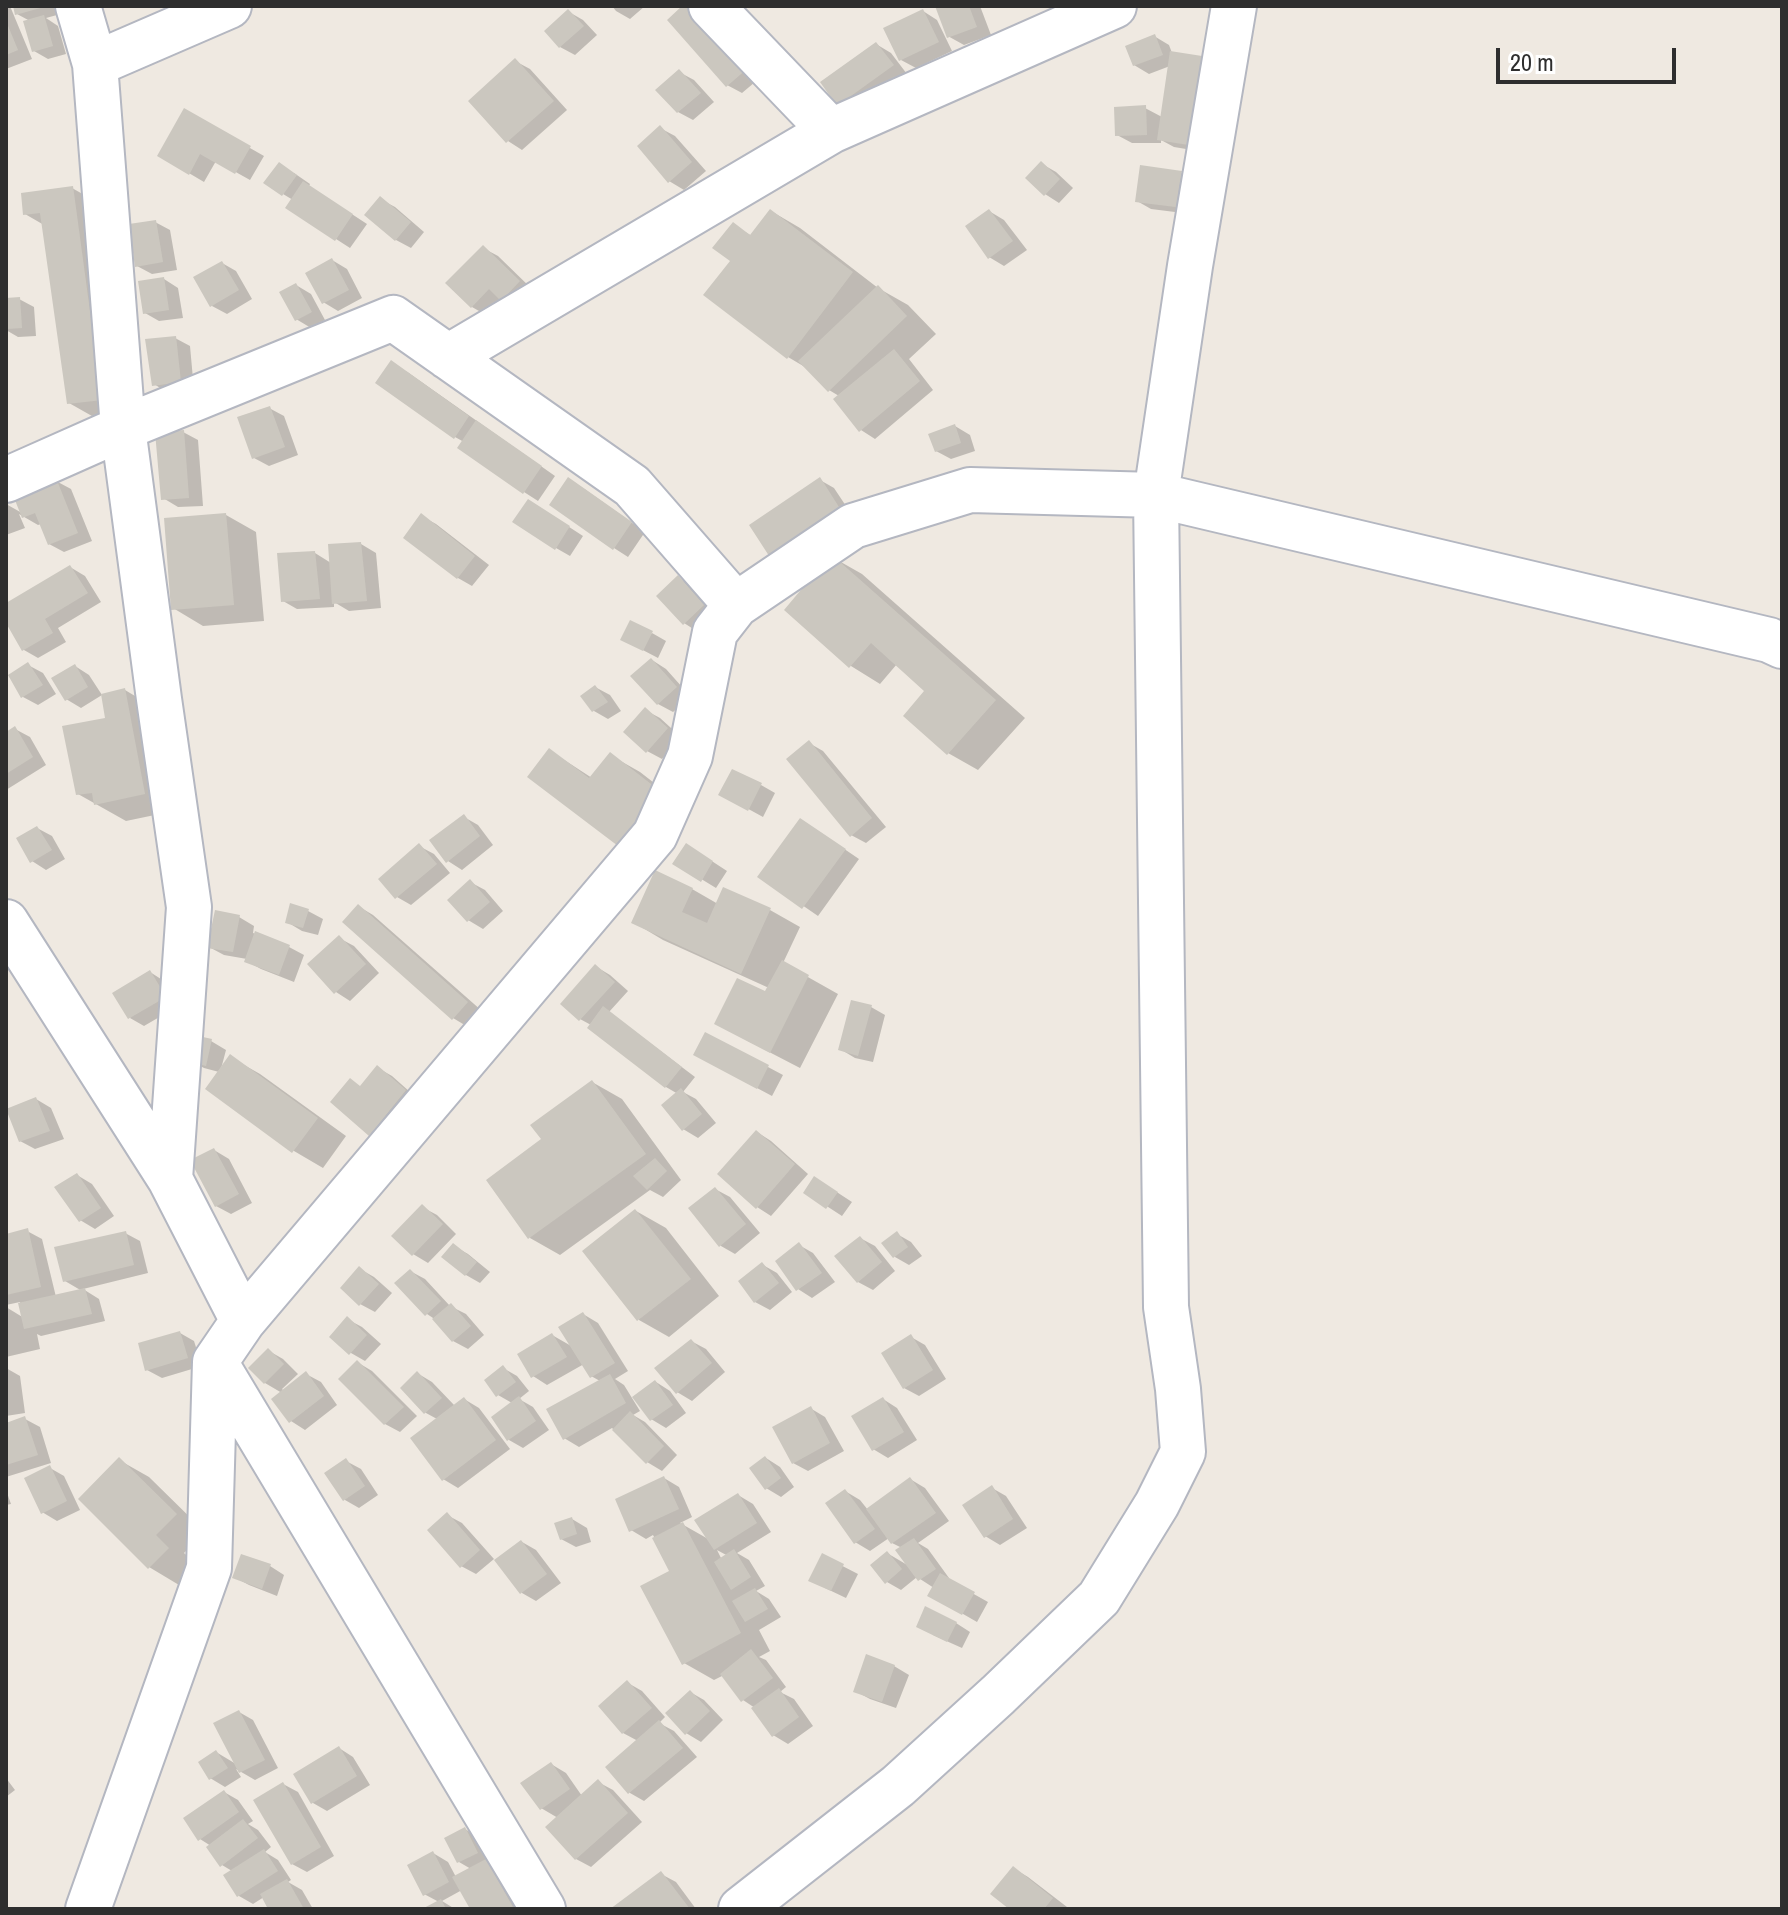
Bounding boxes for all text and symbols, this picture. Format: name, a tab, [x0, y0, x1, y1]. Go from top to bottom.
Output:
scale bar	[1500, 32, 1680, 82]
text: 20 m	[1510, 46, 1554, 78]

